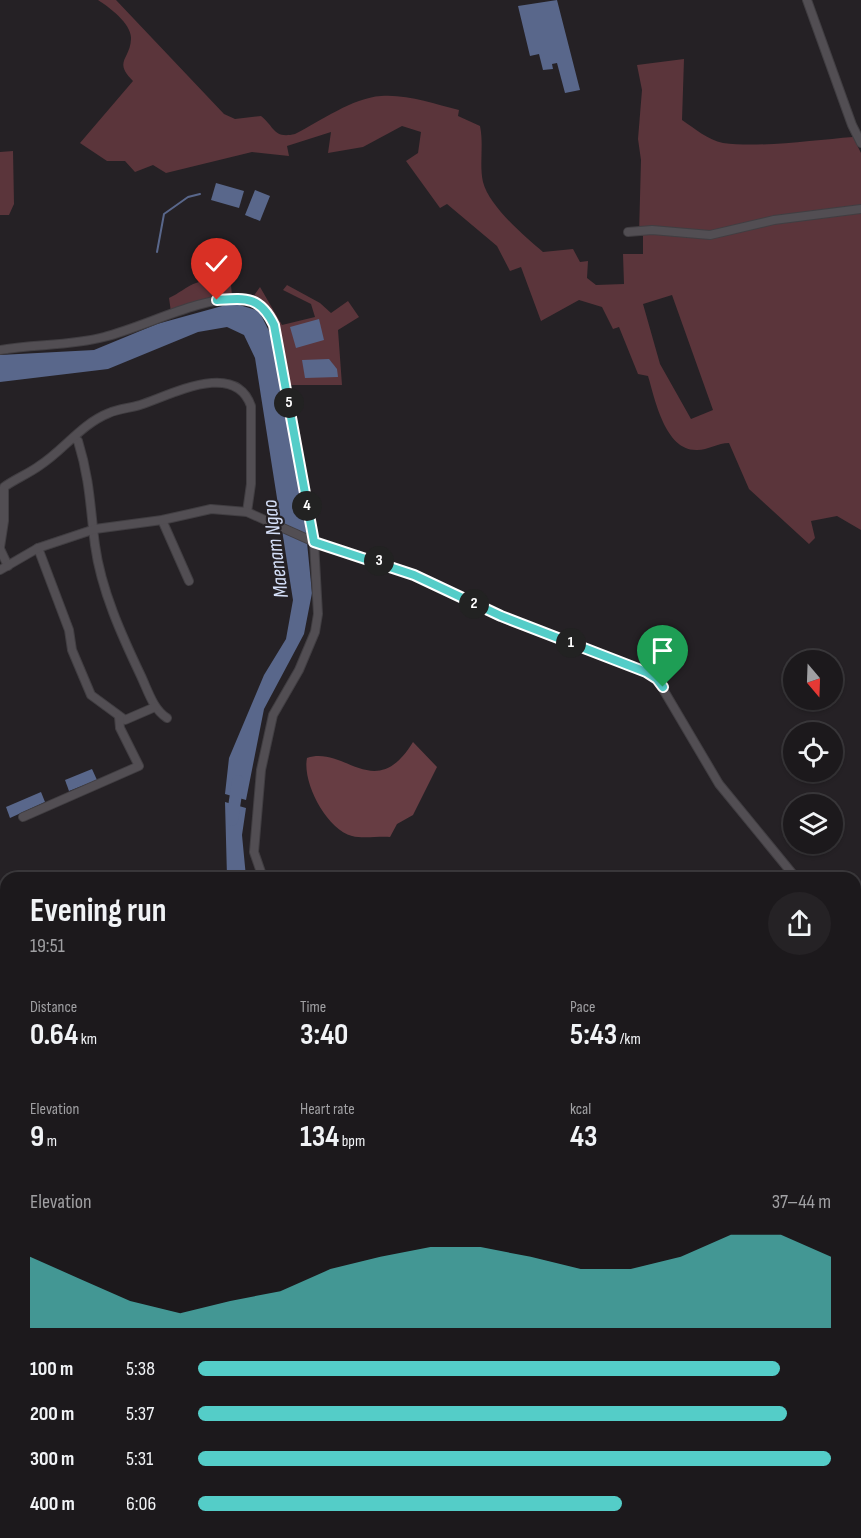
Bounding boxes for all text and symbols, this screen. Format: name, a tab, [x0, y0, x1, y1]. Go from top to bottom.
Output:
pin	[191, 238, 242, 300]
icon: check	[200, 247, 233, 280]
pin: 5	[274, 388, 304, 418]
text: 5	[285, 393, 293, 412]
pin: 4	[292, 491, 322, 521]
text: 4	[303, 496, 311, 515]
water label: Maenam Ngao	[257, 498, 294, 600]
pin: 3	[364, 546, 394, 576]
text: 3	[375, 551, 383, 570]
pin: 2	[459, 589, 489, 619]
text: 2	[470, 594, 478, 613]
pin	[637, 625, 688, 687]
pin: 1	[556, 628, 586, 658]
text: 1	[568, 633, 574, 652]
icon: arrive	[646, 634, 679, 667]
north arrow	[783, 650, 843, 710]
map controls	[783, 650, 843, 854]
button: locate	[783, 722, 843, 782]
button: layers	[783, 794, 843, 854]
text: Evening run	[30, 891, 166, 931]
button: share	[768, 892, 831, 955]
text: 19:51	[30, 934, 65, 958]
text: Distance	[30, 998, 77, 1017]
text: Time	[300, 998, 326, 1017]
text: Pace	[570, 998, 595, 1017]
text: 0.64	[30, 1017, 78, 1053]
text: 3:40	[300, 1017, 348, 1053]
text: 5:43	[570, 1017, 617, 1053]
text: km	[78, 1030, 97, 1049]
text: /km	[617, 1030, 641, 1049]
text: Elevation	[30, 1100, 79, 1119]
text: Heart rate	[300, 1100, 355, 1119]
text: kcal	[570, 1100, 591, 1119]
text: 9	[30, 1119, 44, 1155]
text: 134	[300, 1119, 339, 1155]
text: 43	[570, 1119, 597, 1155]
text: m	[44, 1132, 57, 1151]
text: bpm	[339, 1132, 365, 1151]
text: Elevation	[30, 1190, 92, 1214]
text: 37–44 m	[772, 1190, 831, 1214]
text: 100 m	[30, 1357, 73, 1381]
text: 5:38	[126, 1357, 155, 1381]
text: 200 m	[30, 1402, 74, 1426]
text: 5:37	[126, 1402, 154, 1426]
text: 300 m	[30, 1447, 74, 1471]
text: 5:31	[126, 1447, 153, 1471]
text: 400 m	[30, 1492, 75, 1516]
text: 6:06	[126, 1492, 156, 1516]

